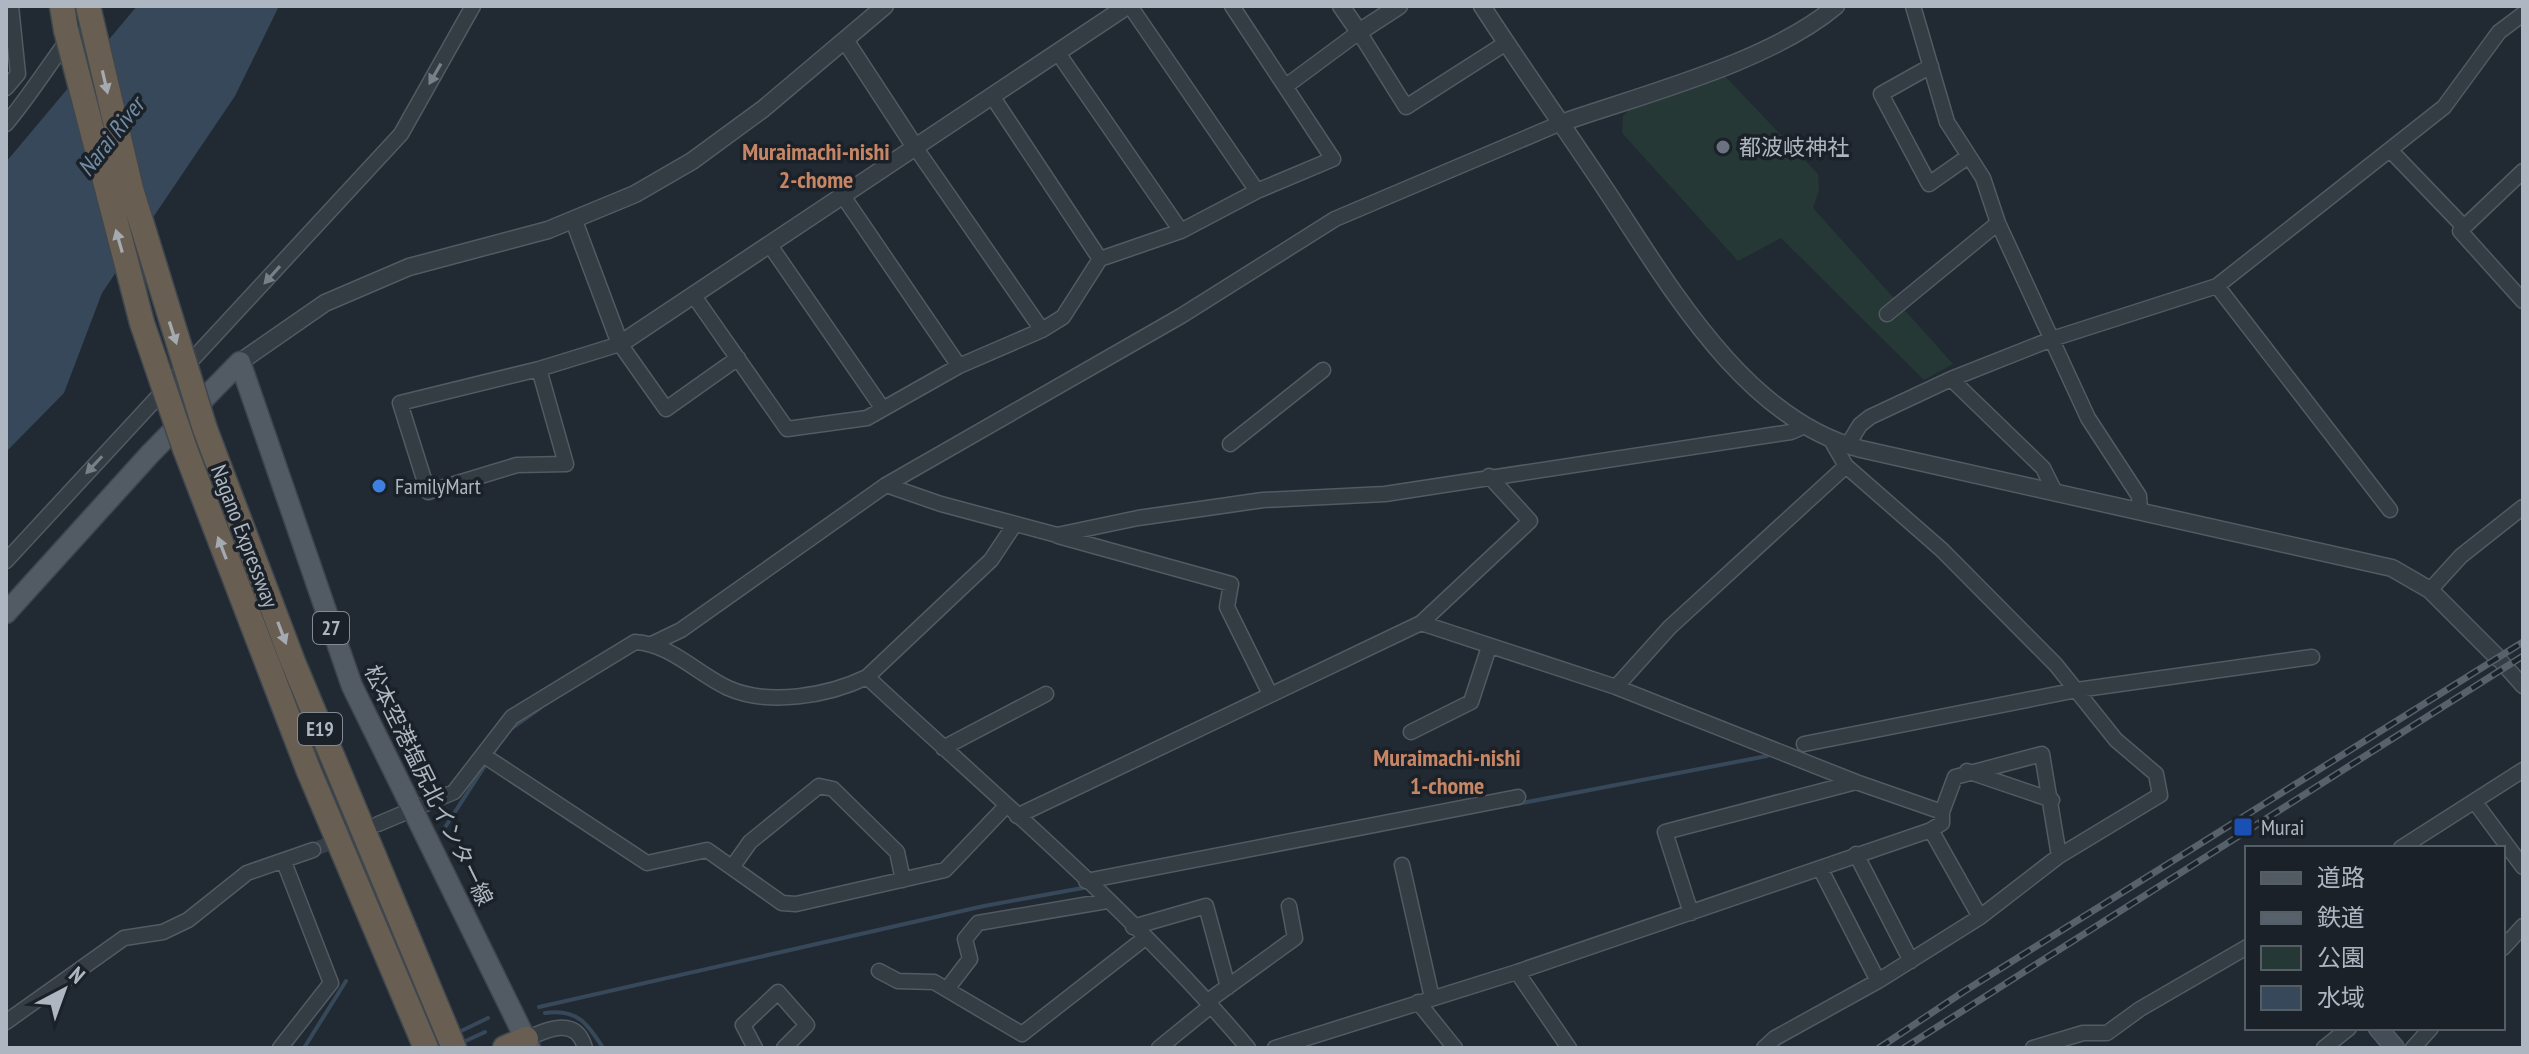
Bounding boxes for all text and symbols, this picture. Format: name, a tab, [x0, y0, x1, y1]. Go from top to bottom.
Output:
one-way arrow	[428, 63, 442, 85]
one-way arrow	[99, 70, 111, 95]
water label: Narai River	[70, 88, 153, 182]
place label: 都波岐神社	[1739, 133, 1849, 161]
district label: Muraimachi-nishi 2-chome	[742, 136, 890, 195]
marker: 都波岐神社	[1714, 138, 1732, 156]
one-way arrow	[113, 228, 125, 253]
one-way arrow	[263, 265, 281, 284]
one-way arrow	[167, 321, 180, 345]
one-way arrow	[86, 455, 104, 474]
street label: Nagano Expressway	[205, 461, 285, 612]
place label: FamilyMart	[395, 472, 481, 500]
marker: FamilyMart	[370, 477, 388, 495]
one-way arrow	[216, 536, 228, 560]
road number: 27	[313, 612, 349, 644]
one-way arrow	[276, 621, 289, 645]
street label: 松本空港塩尻北インター線	[359, 660, 499, 910]
road number: E19	[298, 713, 342, 745]
district label: Muraimachi-nishi 1-chome	[1373, 742, 1521, 801]
place label: Murai	[2261, 813, 2304, 841]
marker: Murai	[2232, 816, 2254, 838]
legend	[2245, 846, 2505, 1030]
text: 道路	[2317, 862, 2365, 893]
text: 鉄道	[2317, 902, 2365, 933]
text: 公園	[2317, 942, 2365, 973]
north arrow	[24, 950, 104, 1030]
text: N	[63, 960, 91, 989]
text: 水域	[2317, 982, 2365, 1013]

